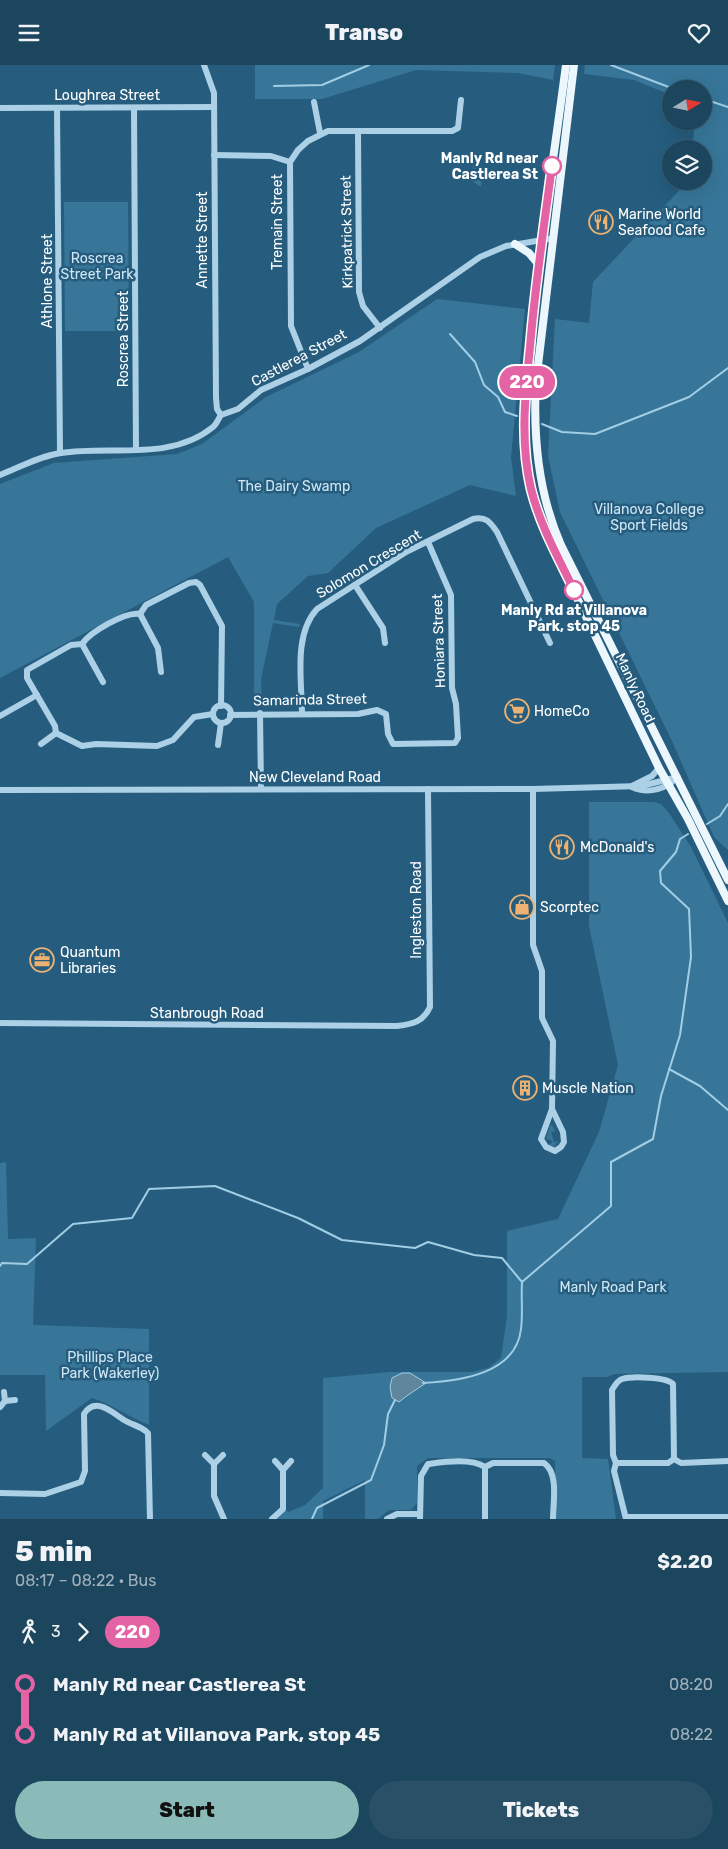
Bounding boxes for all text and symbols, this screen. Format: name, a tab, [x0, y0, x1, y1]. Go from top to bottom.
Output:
icon: menu	[15, 19, 43, 47]
text: Transo	[325, 19, 403, 46]
icon: heart	[685, 19, 713, 47]
north arrow	[662, 80, 712, 130]
map controls	[662, 80, 712, 190]
street label: Loughrea Street	[54, 87, 160, 104]
button: layers	[662, 140, 712, 190]
place label: Manly Rd near Castlerea St	[441, 150, 539, 183]
marker: Manly Rd near Castlerea St	[542, 156, 562, 176]
street label: Tremain Street	[269, 174, 286, 270]
street label: Kirkpatrick Street	[338, 175, 356, 289]
street label: Annette Street	[194, 191, 211, 288]
place label: Marine World Seafood Cafe	[618, 206, 706, 239]
restaurant icon: Marine World Seafood Cafe	[588, 209, 614, 235]
street label: Athlone Street	[39, 233, 56, 328]
park label: Roscrea Street Park	[60, 250, 134, 283]
street label: Roscrea Street	[115, 290, 132, 387]
street label: Castlerea Street	[248, 325, 350, 390]
line badge: 220	[498, 366, 556, 398]
text: 220	[509, 371, 545, 393]
park label: The Dairy Swamp	[238, 478, 350, 495]
park label: Villanova College Sport Fields	[594, 501, 704, 534]
street label: Solomon Crescent	[313, 526, 425, 602]
marker: Manly Rd at Villanova Park, stop 45	[564, 580, 584, 600]
street label: Honiara Street	[429, 593, 449, 689]
place label: Manly Rd at Villanova Park, stop 45	[501, 602, 647, 635]
street label: Manly Road	[612, 651, 658, 725]
street label: Samarinda Street	[253, 690, 368, 709]
supermarket icon: HomeCo	[504, 698, 530, 724]
place label: HomeCo	[534, 703, 590, 720]
street label: New Cleveland Road	[249, 769, 381, 786]
restaurant icon: McDonald's	[549, 834, 575, 860]
place label: McDonald's	[580, 839, 654, 856]
street label: Ingleston Road	[408, 861, 425, 959]
shop icon: Scorptec	[509, 894, 535, 920]
place label: Scorptec	[540, 899, 599, 916]
place label: Quantum Libraries	[60, 944, 120, 977]
office icon: Quantum Libraries	[29, 947, 55, 973]
street label: Stanbrough Road	[150, 1005, 264, 1022]
building icon: Muscle Nation	[512, 1075, 538, 1101]
place label: Muscle Nation	[542, 1080, 634, 1097]
park label: Manly Road Park	[559, 1279, 667, 1296]
park label: Phillips Place Park (Wakerley)	[61, 1349, 159, 1382]
text: 5 min	[15, 1535, 92, 1568]
text: $2.20	[657, 1550, 713, 1573]
text: 08:17 – 08:22 · Bus	[15, 1571, 156, 1590]
icon: walk	[15, 1618, 43, 1646]
icon: forward	[69, 1618, 97, 1646]
text: 220	[115, 1621, 150, 1643]
text: 3	[51, 1622, 61, 1641]
text: Manly Rd near Castlerea St	[53, 1673, 306, 1696]
text: 08:20	[669, 1675, 713, 1694]
text: Manly Rd at Villanova Park, stop 45	[53, 1723, 380, 1746]
text: 08:22	[670, 1725, 713, 1744]
button: Start	[15, 1781, 359, 1839]
button: Tickets	[369, 1781, 713, 1839]

